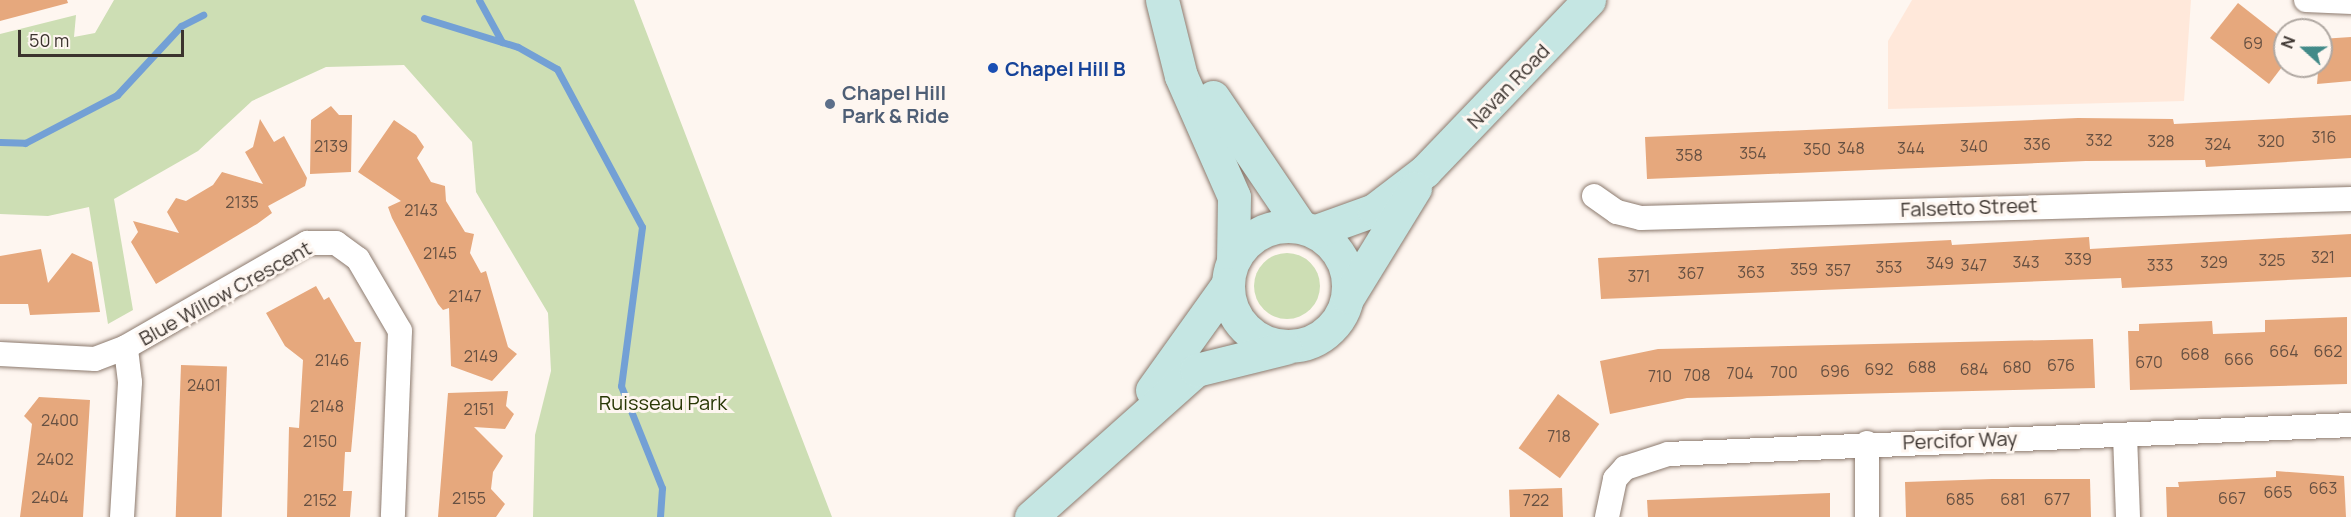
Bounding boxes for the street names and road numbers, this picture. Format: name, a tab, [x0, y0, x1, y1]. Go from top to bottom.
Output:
street label: Navan Road	[1462, 39, 1554, 133]
street label: Falsetto Street	[1900, 193, 2038, 221]
street label: Blue Willow Crescent	[135, 236, 315, 350]
street label: Percifor Way	[1902, 426, 2018, 454]

